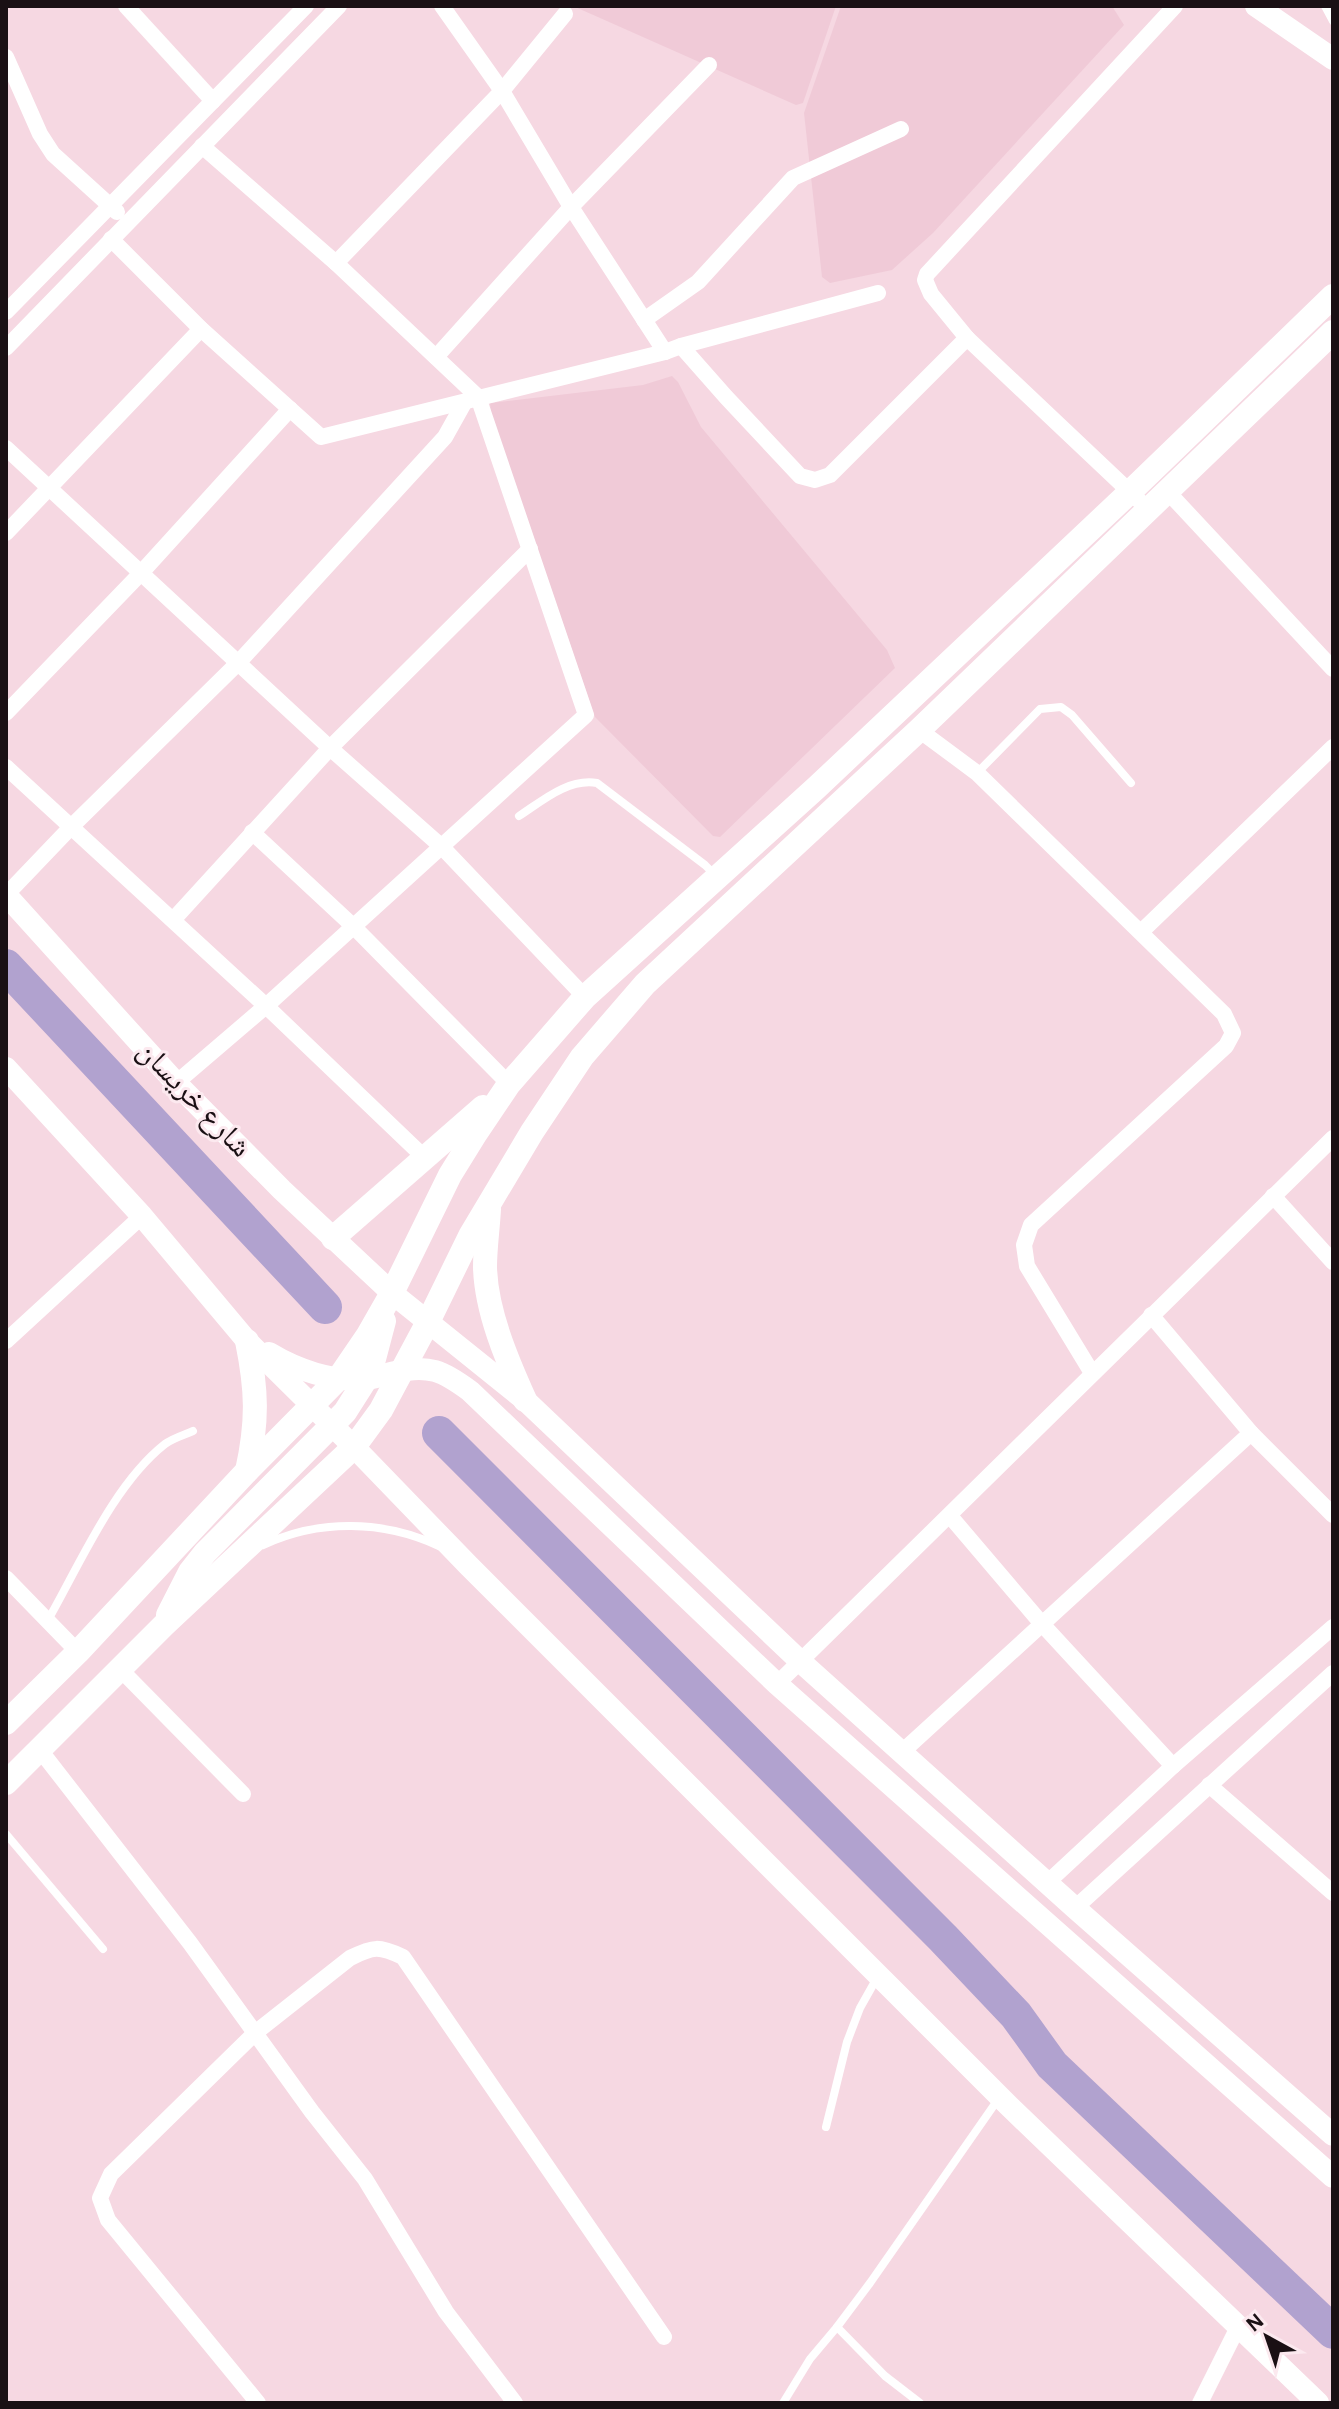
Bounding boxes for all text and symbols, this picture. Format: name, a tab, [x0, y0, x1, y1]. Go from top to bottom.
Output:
street label: شارع خريسان	[129, 1035, 256, 1165]
north arrow	[1227, 2297, 1307, 2377]
text: N	[1242, 2309, 1268, 2336]

